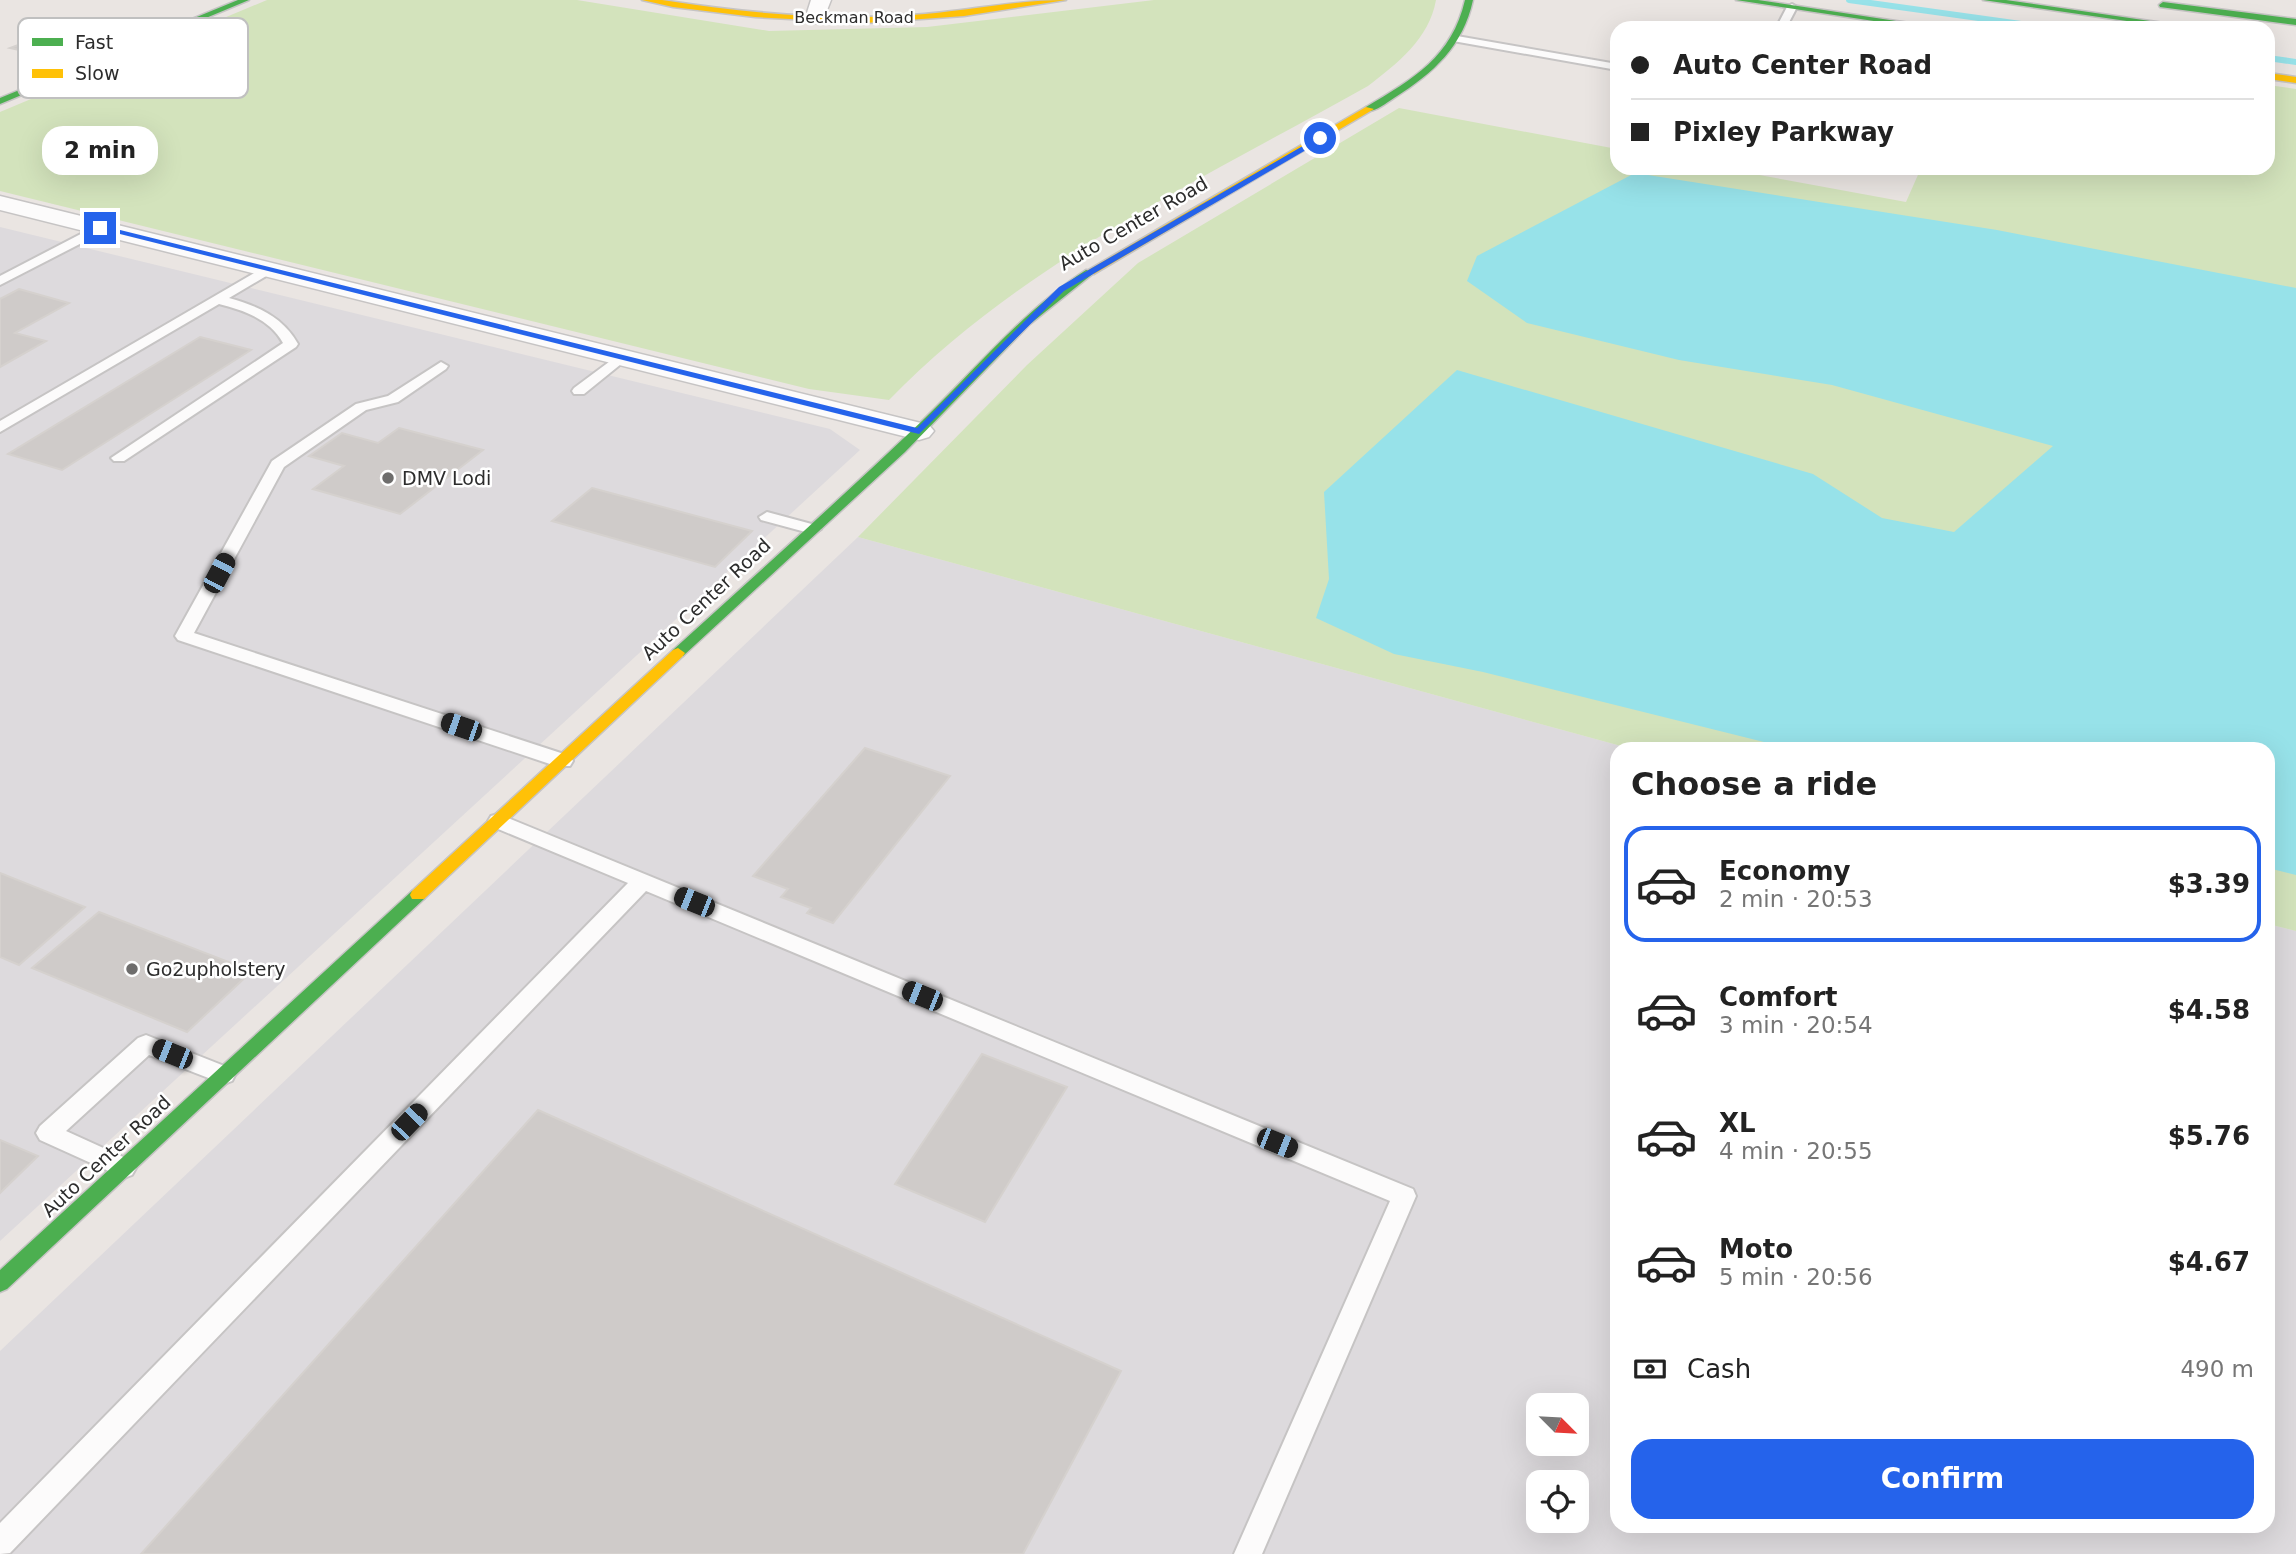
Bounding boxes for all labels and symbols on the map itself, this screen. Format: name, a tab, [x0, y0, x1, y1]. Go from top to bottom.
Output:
street label: Beckman Road	[794, 8, 914, 27]
legend	[18, 18, 248, 98]
text: Fast	[75, 31, 113, 53]
text: Slow	[75, 62, 120, 84]
route start	[1304, 122, 1336, 154]
callout: 2 min	[42, 126, 158, 176]
street label: Auto Center Road	[1055, 172, 1211, 274]
route end	[84, 212, 116, 244]
place label: DMV Lodi	[402, 467, 491, 489]
marker: DMV Lodi	[380, 470, 396, 486]
street label: Auto Center Road	[637, 534, 775, 664]
car	[200, 550, 239, 596]
car	[438, 710, 485, 744]
car	[671, 884, 718, 920]
place label: Go2upholstery	[146, 958, 286, 980]
marker: Go2upholstery	[124, 961, 140, 977]
car	[899, 978, 946, 1014]
car	[149, 1036, 196, 1072]
street label: Auto Center Road	[37, 1091, 175, 1221]
car	[387, 1100, 432, 1144]
car	[1254, 1125, 1301, 1161]
north arrow	[1526, 1393, 1589, 1456]

